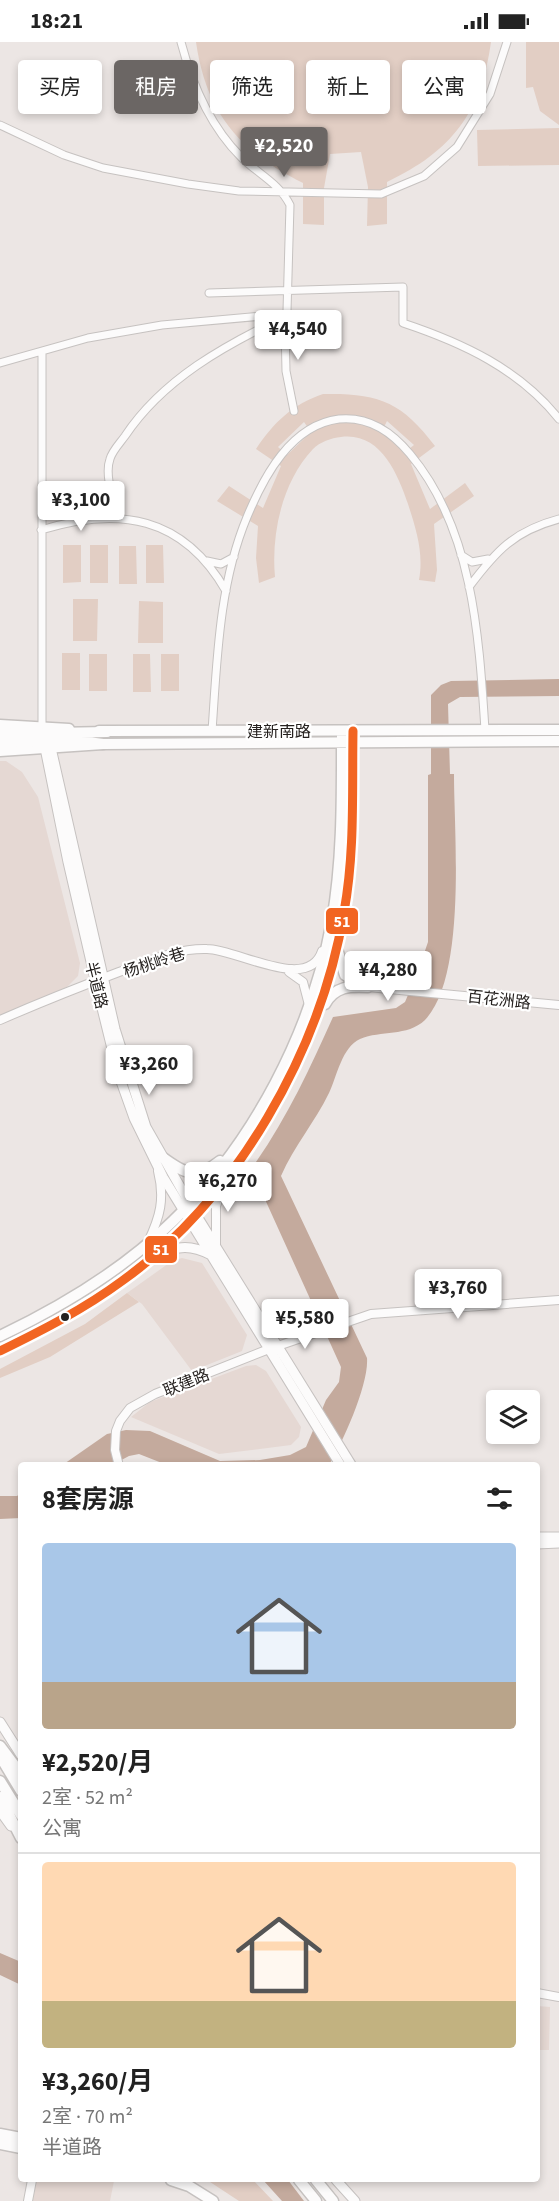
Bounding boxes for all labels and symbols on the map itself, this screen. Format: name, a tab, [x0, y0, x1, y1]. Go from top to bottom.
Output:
pin: ¥2,520	[235, 127, 333, 178]
pin: ¥4,540	[249, 310, 347, 361]
pin: ¥3,100	[32, 481, 130, 532]
street label: 建新南路	[247, 721, 311, 743]
line badge: 51	[325, 907, 359, 935]
text: 51	[334, 911, 350, 933]
street label: 杨桃岭巷	[120, 943, 188, 983]
pin: ¥4,280	[339, 951, 437, 1002]
street label: 半道路	[80, 959, 113, 1011]
street label: 百花洲路	[466, 986, 532, 1014]
pin: ¥3,260	[100, 1045, 198, 1096]
pin: ¥6,270	[179, 1162, 277, 1213]
line badge: 51	[144, 1235, 178, 1264]
text: 51	[153, 1239, 169, 1261]
pin: ¥3,760	[409, 1269, 507, 1320]
pin: ¥5,580	[256, 1299, 354, 1350]
unlabelled marker	[59, 1311, 71, 1323]
street label: 联建路	[160, 1364, 213, 1402]

